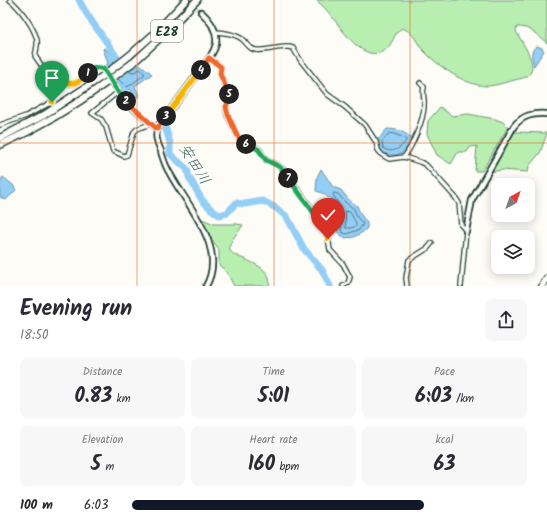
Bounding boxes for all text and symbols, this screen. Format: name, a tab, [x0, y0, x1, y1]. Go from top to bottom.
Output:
road number: E28	[151, 20, 183, 42]
pin: 4	[191, 60, 211, 80]
pin	[35, 61, 69, 102]
text: 4	[198, 61, 204, 79]
pin: 1	[78, 63, 98, 83]
text: 1	[86, 64, 90, 82]
icon: arrive	[41, 67, 63, 89]
pin: 5	[219, 84, 239, 104]
text: 5	[226, 85, 232, 103]
pin: 2	[116, 91, 136, 111]
text: 2	[123, 92, 129, 110]
pin: 3	[156, 106, 176, 126]
text: 3	[163, 107, 169, 125]
pin: 6	[236, 134, 256, 154]
text: 6	[243, 135, 249, 153]
water label: 安田川	[172, 139, 216, 190]
pin: 7	[278, 168, 298, 188]
text: 7	[285, 169, 291, 187]
north arrow	[491, 178, 535, 222]
map controls	[491, 178, 535, 274]
pin	[311, 198, 345, 239]
icon: check	[317, 204, 339, 226]
button: layers	[491, 230, 535, 274]
text: Evening run	[20, 292, 132, 327]
button: share	[485, 299, 527, 341]
text: 18:50	[20, 325, 49, 346]
text: Distance	[83, 363, 122, 381]
text: Time	[262, 363, 285, 381]
text: Pace	[434, 363, 455, 381]
text: 0.83	[74, 381, 112, 413]
text: 5:01	[258, 381, 289, 413]
text: 6:03	[415, 381, 452, 413]
text: km	[112, 390, 131, 408]
text: /km	[452, 390, 474, 408]
text: Elevation	[82, 431, 123, 449]
text: Heart rate	[250, 431, 297, 449]
text: kcal	[436, 431, 453, 449]
text: 5	[91, 449, 101, 481]
text: 160	[248, 449, 275, 481]
text: 63	[434, 449, 455, 481]
text: m	[101, 458, 114, 476]
text: bpm	[275, 458, 299, 476]
text: 100 m	[20, 495, 53, 516]
text: 6:03	[84, 495, 108, 516]

